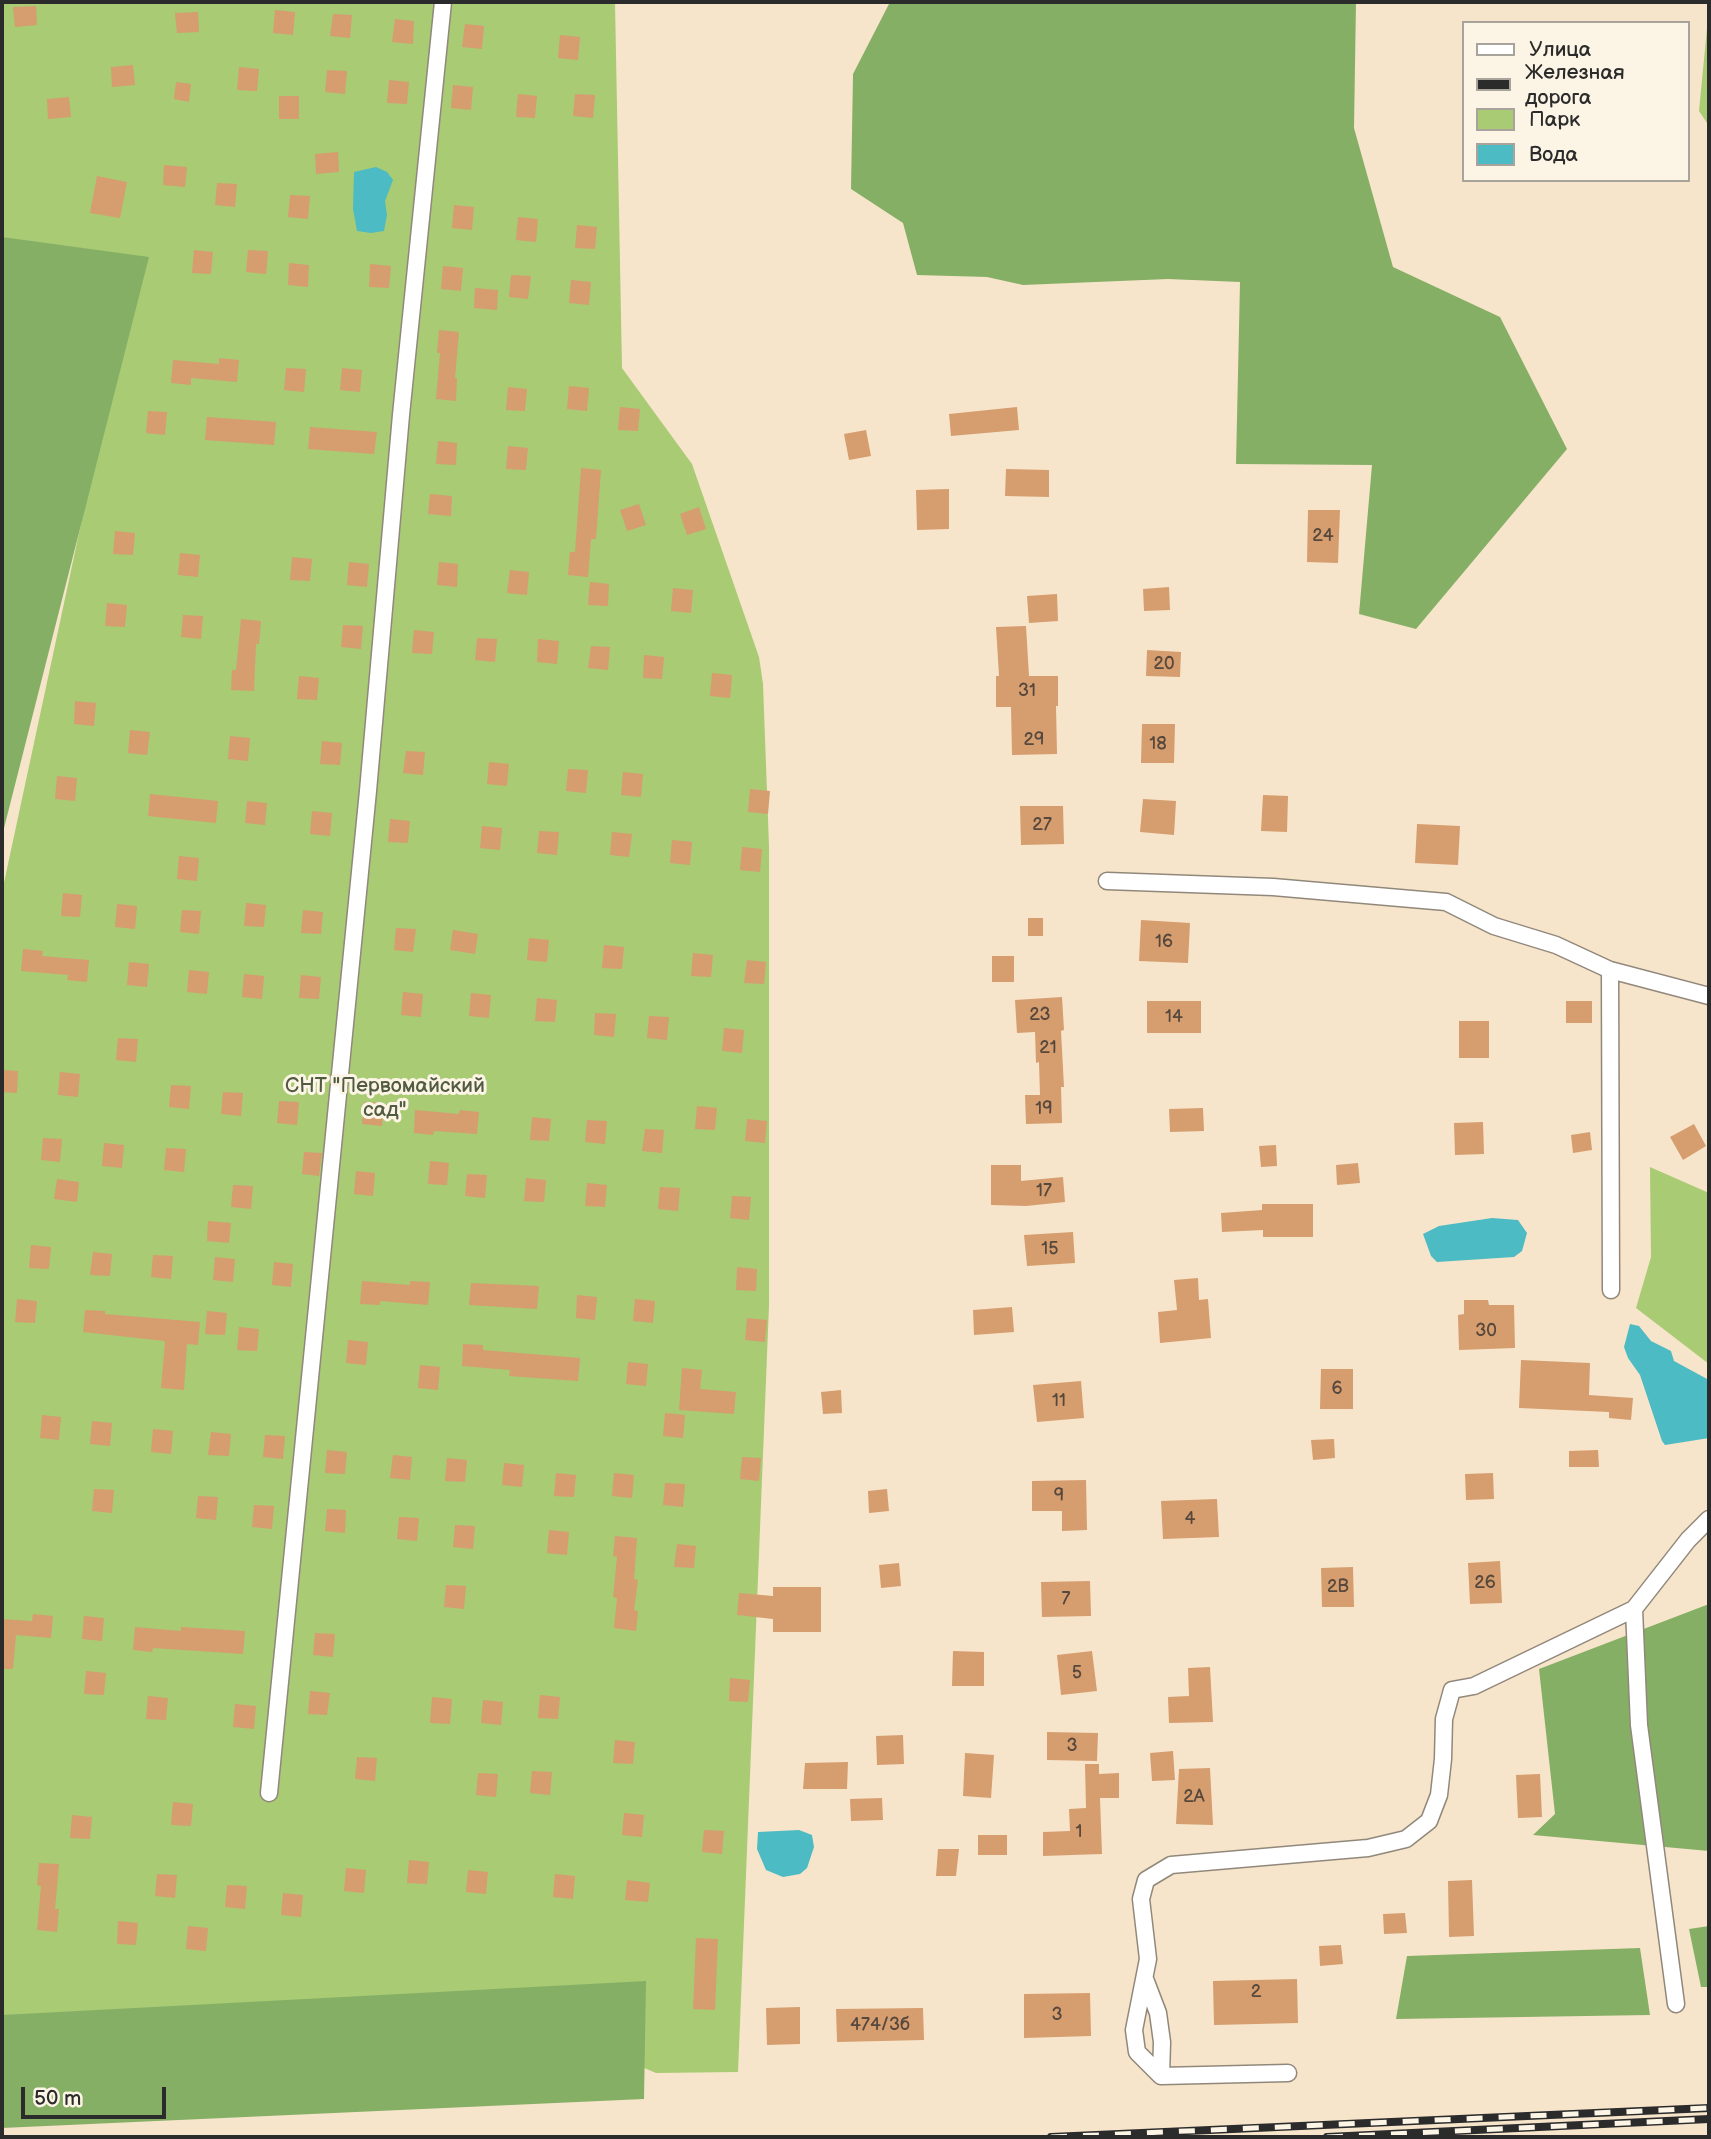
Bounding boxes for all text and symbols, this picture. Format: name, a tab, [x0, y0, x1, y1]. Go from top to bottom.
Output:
legend	[1462, 21, 1690, 182]
text: Улица	[1529, 37, 1591, 62]
text: Железная дорога	[1525, 60, 1625, 110]
text: Парк	[1529, 107, 1580, 132]
text: Вода	[1529, 142, 1578, 167]
house number: 24	[1312, 525, 1334, 547]
house number: 20	[1153, 653, 1175, 675]
house number: 31	[1018, 680, 1036, 702]
house number: 29	[1023, 729, 1045, 751]
house number: 18	[1149, 733, 1167, 755]
house number: 27	[1032, 814, 1052, 836]
house number: 16	[1155, 931, 1173, 953]
house number: 23	[1029, 1004, 1051, 1026]
house number: 14	[1165, 1006, 1183, 1028]
house number: 21	[1039, 1037, 1057, 1059]
park label: СНТ "Первомайский сад"	[285, 1074, 485, 1124]
house number: 19	[1035, 1098, 1053, 1120]
house number: 17	[1036, 1180, 1052, 1202]
house number: 15	[1041, 1238, 1059, 1260]
house number: 30	[1475, 1320, 1497, 1342]
house number: 6	[1332, 1378, 1342, 1400]
house number: 11	[1052, 1390, 1066, 1412]
house number: 9	[1054, 1485, 1064, 1507]
house number: 4	[1185, 1508, 1195, 1530]
house number: 26	[1474, 1572, 1496, 1594]
house number: 2В	[1327, 1576, 1349, 1598]
house number: 7	[1062, 1588, 1070, 1610]
house number: 5	[1072, 1662, 1082, 1684]
house number: 3	[1066, 1735, 1078, 1757]
house number: 2А	[1183, 1786, 1205, 1808]
house number: 1	[1076, 1821, 1082, 1843]
house number: 2	[1251, 1981, 1261, 2003]
house number: 3	[1051, 2004, 1063, 2026]
house number: 474/3б	[850, 2014, 910, 2036]
scale bar	[24, 2072, 170, 2116]
text: 50 m	[34, 2086, 81, 2111]

